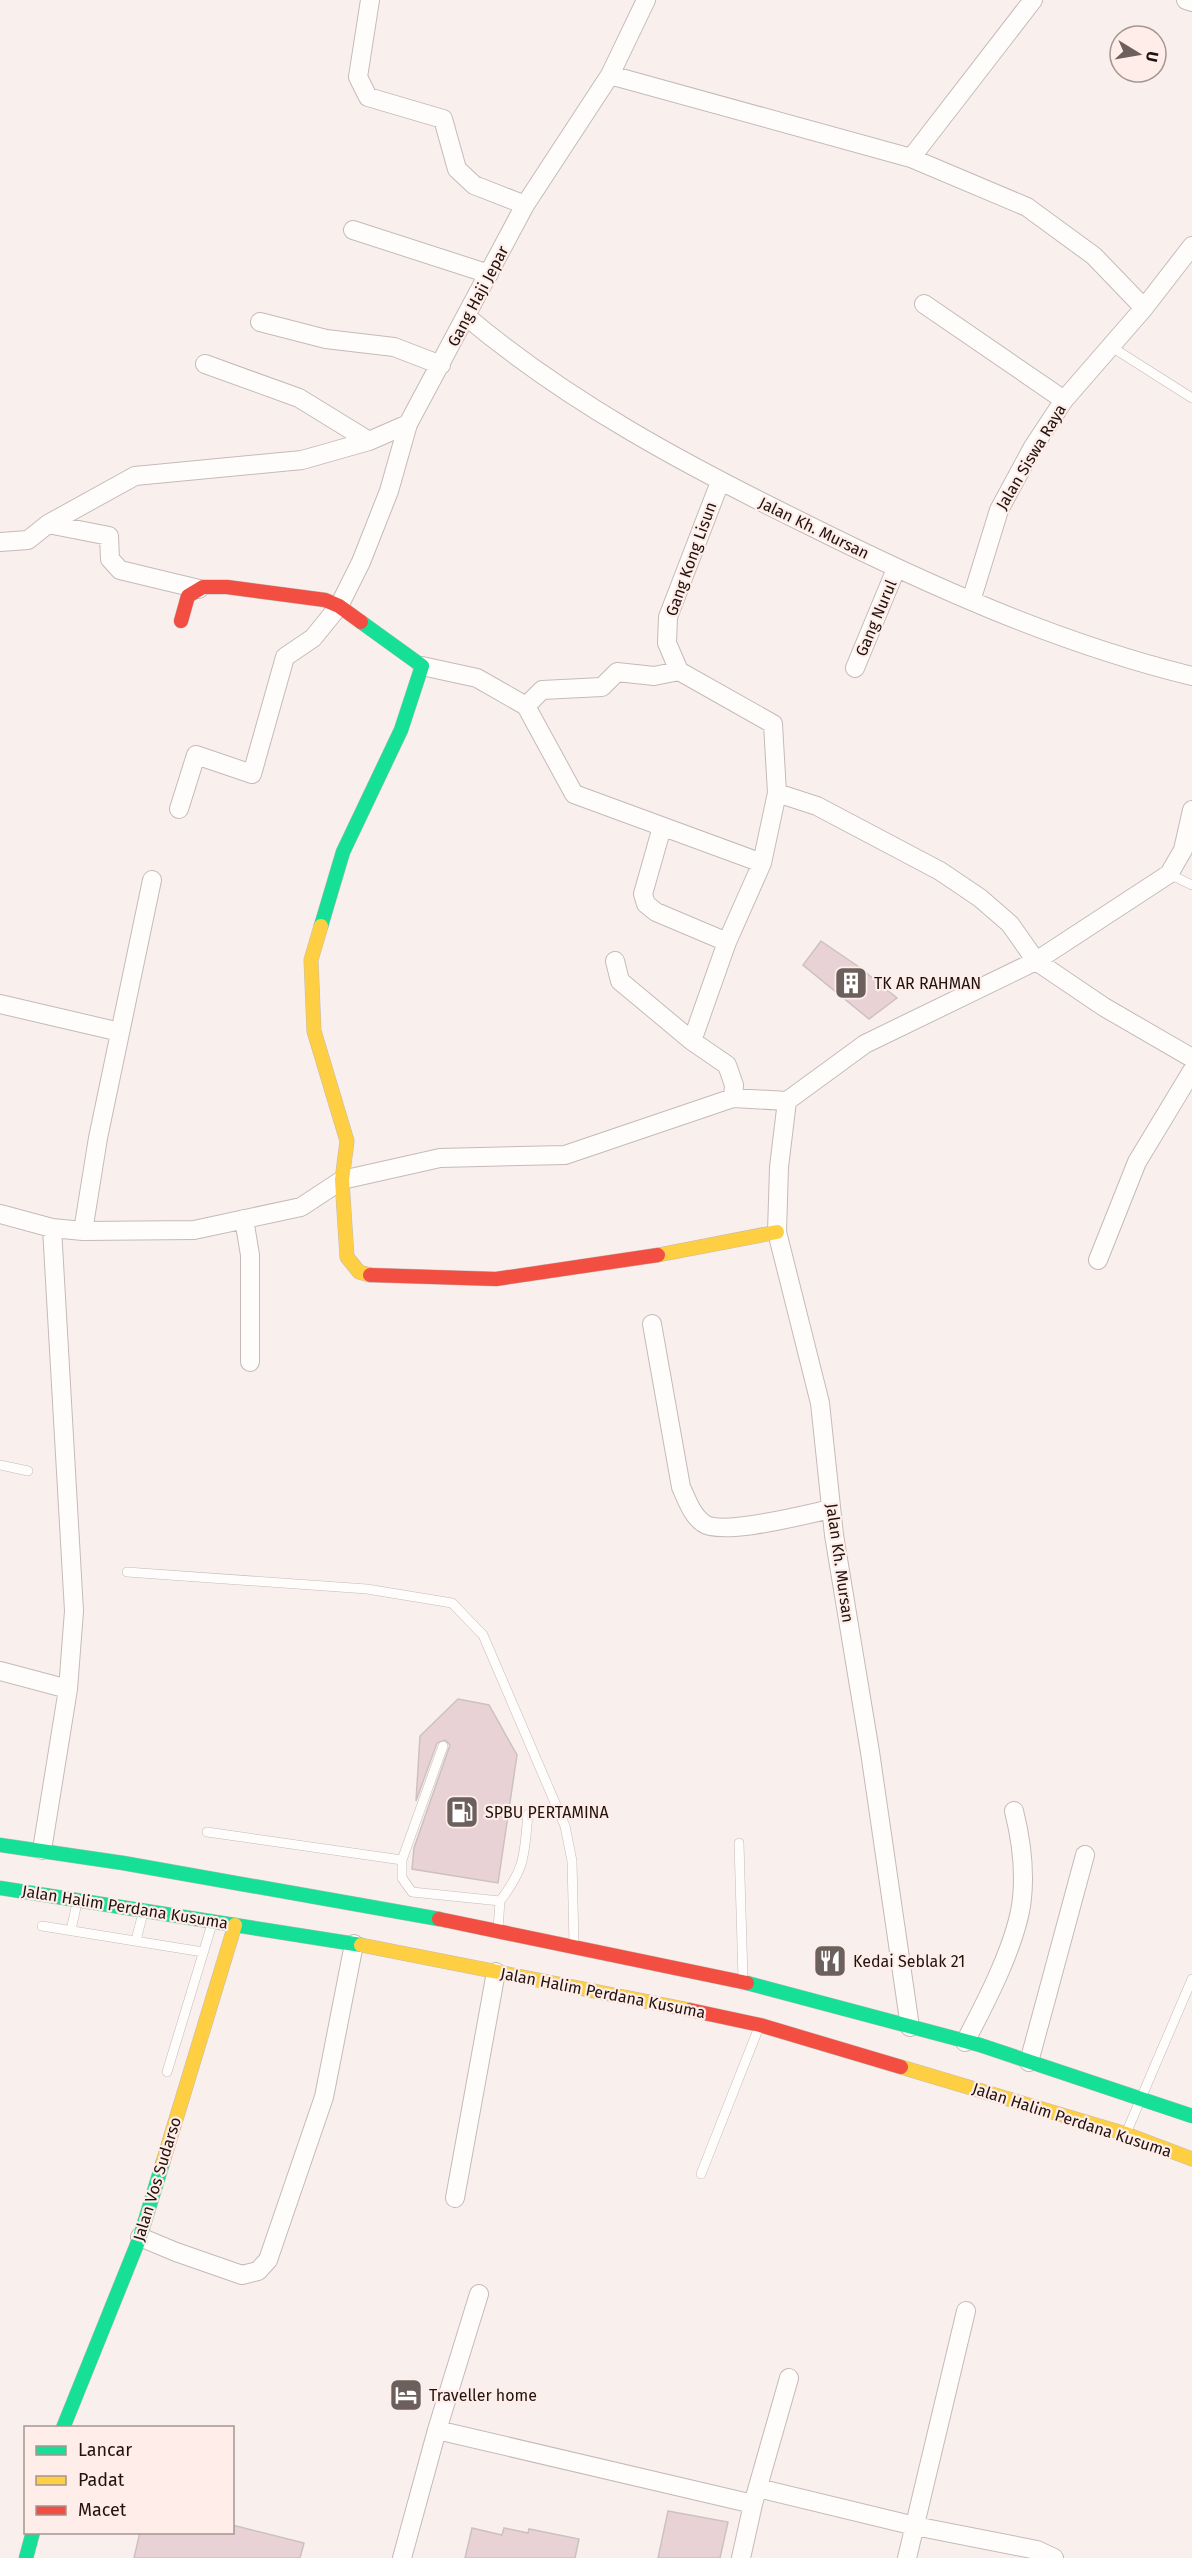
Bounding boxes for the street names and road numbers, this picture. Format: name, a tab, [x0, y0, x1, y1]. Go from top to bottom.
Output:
street label: Gang Haji Jepar	[444, 242, 513, 350]
street label: Jalan Siswa Raya	[992, 401, 1070, 513]
street label: Jalan Kh. Mursan	[756, 493, 872, 563]
street label: Gang Kong Lisun	[662, 499, 720, 619]
street label: Gang Nurul	[851, 577, 901, 659]
street label: Jalan Kh. Mursan	[822, 1502, 858, 1624]
street label: Jalan Halim Perdana Kusuma	[21, 1881, 229, 1933]
street label: Jalan Halim Perdana Kusuma	[499, 1964, 707, 2022]
street label: Jalan Halim Perdana Kusuma	[970, 2079, 1174, 2161]
street label: Jalan Vos Sudarso	[129, 2115, 185, 2243]

